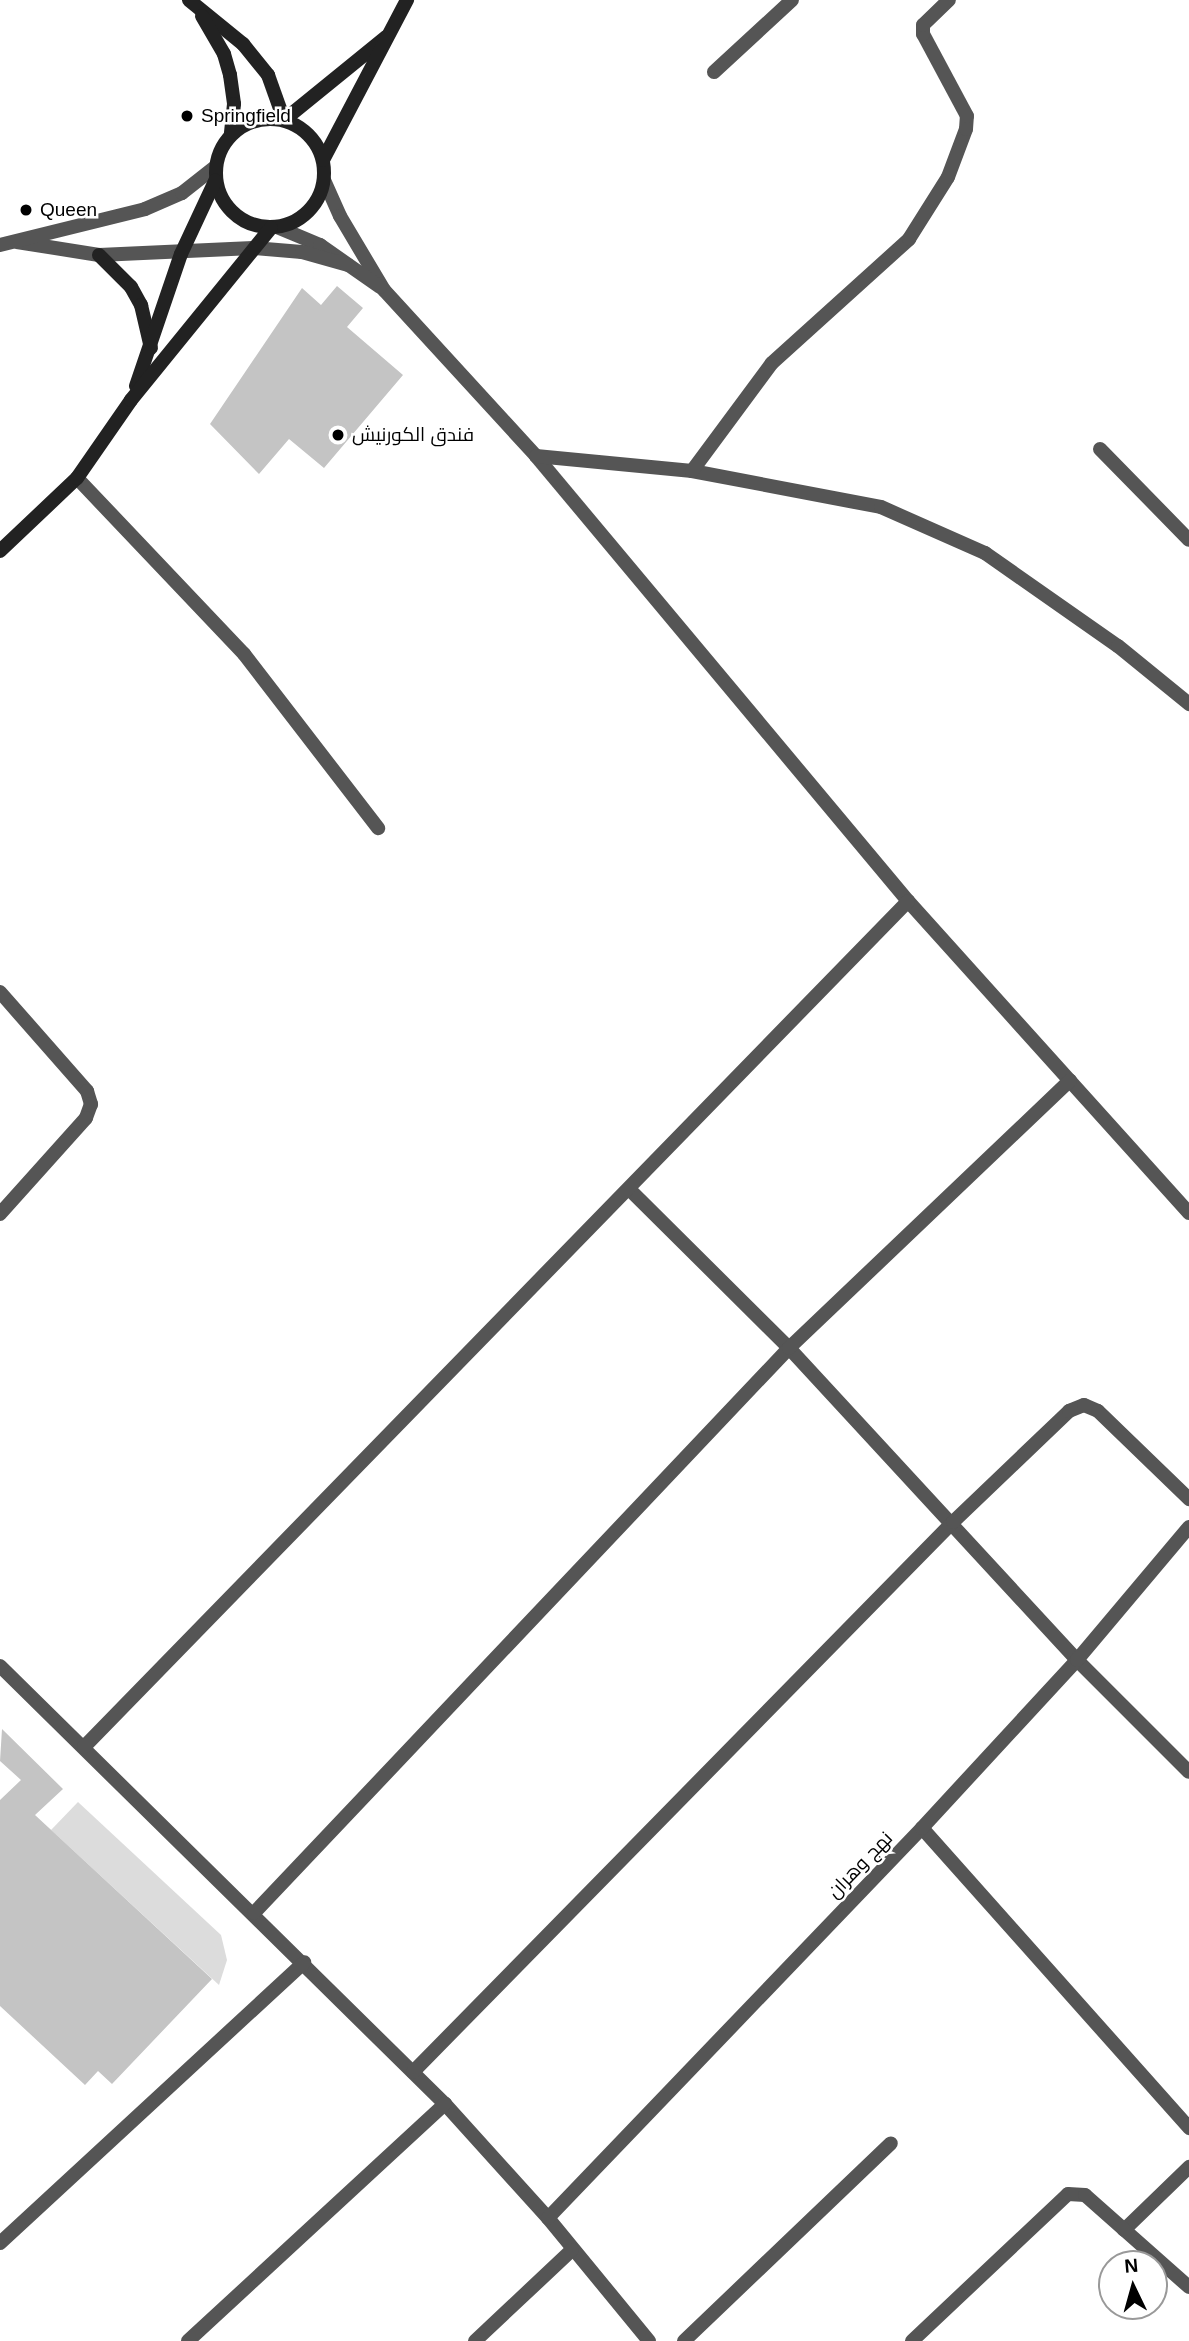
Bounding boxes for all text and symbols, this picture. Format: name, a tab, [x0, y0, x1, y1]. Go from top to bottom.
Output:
place label: Springfield	[201, 105, 291, 127]
marker: Springfield	[179, 108, 195, 124]
place label: Queen	[40, 199, 97, 221]
marker: Queen	[18, 202, 34, 218]
place label: فندق الكورنيش	[352, 424, 474, 446]
marker: فندق الكورنيش	[330, 427, 346, 443]
street label: نهج وهران	[823, 1827, 897, 1903]
north arrow	[1098, 2250, 1168, 2320]
text: N	[1124, 2255, 1139, 2277]

